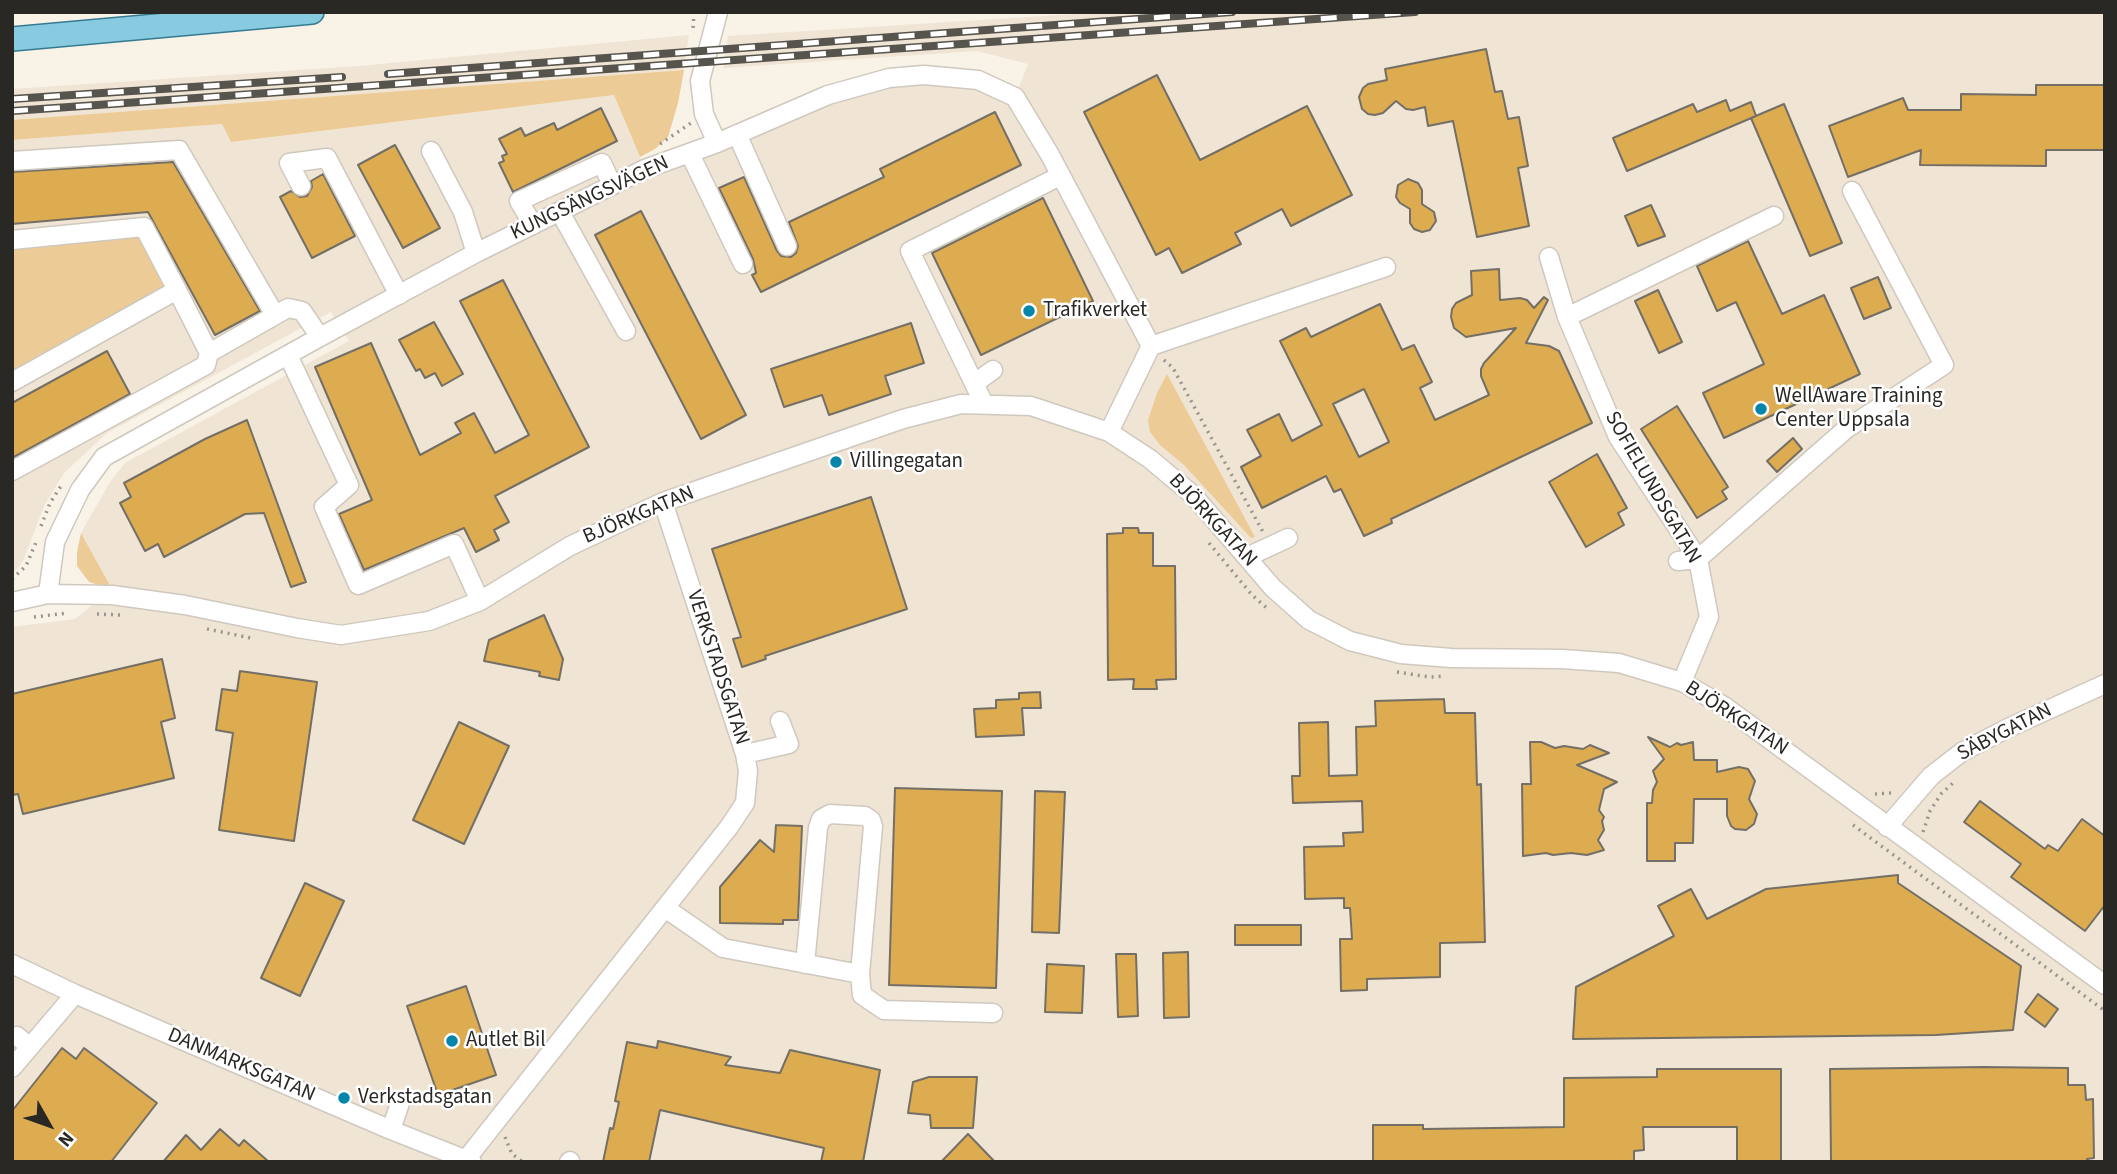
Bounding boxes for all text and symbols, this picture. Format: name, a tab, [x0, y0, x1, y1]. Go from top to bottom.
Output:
street label: KUNGSÄNGSVÄGEN	[507, 151, 673, 247]
place label: Trafikverket	[1043, 298, 1147, 324]
marker: Trafikverket	[1021, 303, 1037, 319]
place label: WellAware Training Center Uppsala	[1775, 384, 1943, 434]
marker: WellAware Training Center Uppsala	[1753, 401, 1769, 417]
street label: SOFIELUNDSGATAN	[1598, 407, 1706, 569]
place label: Villingegatan	[850, 449, 963, 475]
marker: Villingegatan	[828, 454, 844, 470]
street label: BJÖRKGATAN	[1162, 469, 1262, 573]
street label: BJÖRKGATAN	[580, 481, 698, 551]
street label: VERKSTADSGATAN	[680, 588, 754, 748]
street label: BJÖRKGATAN	[1680, 676, 1792, 762]
street label: SÄBYGATAN	[1953, 698, 2057, 768]
street label: DANMARKSGATAN	[163, 1024, 319, 1108]
place label: Autlet Bil	[466, 1028, 546, 1054]
marker: Autlet Bil	[444, 1033, 460, 1049]
place label: Verkstadsgatan	[358, 1085, 492, 1111]
north arrow	[14, 1090, 84, 1160]
marker: Verkstadsgatan	[336, 1090, 352, 1106]
text: N	[51, 1125, 80, 1152]

